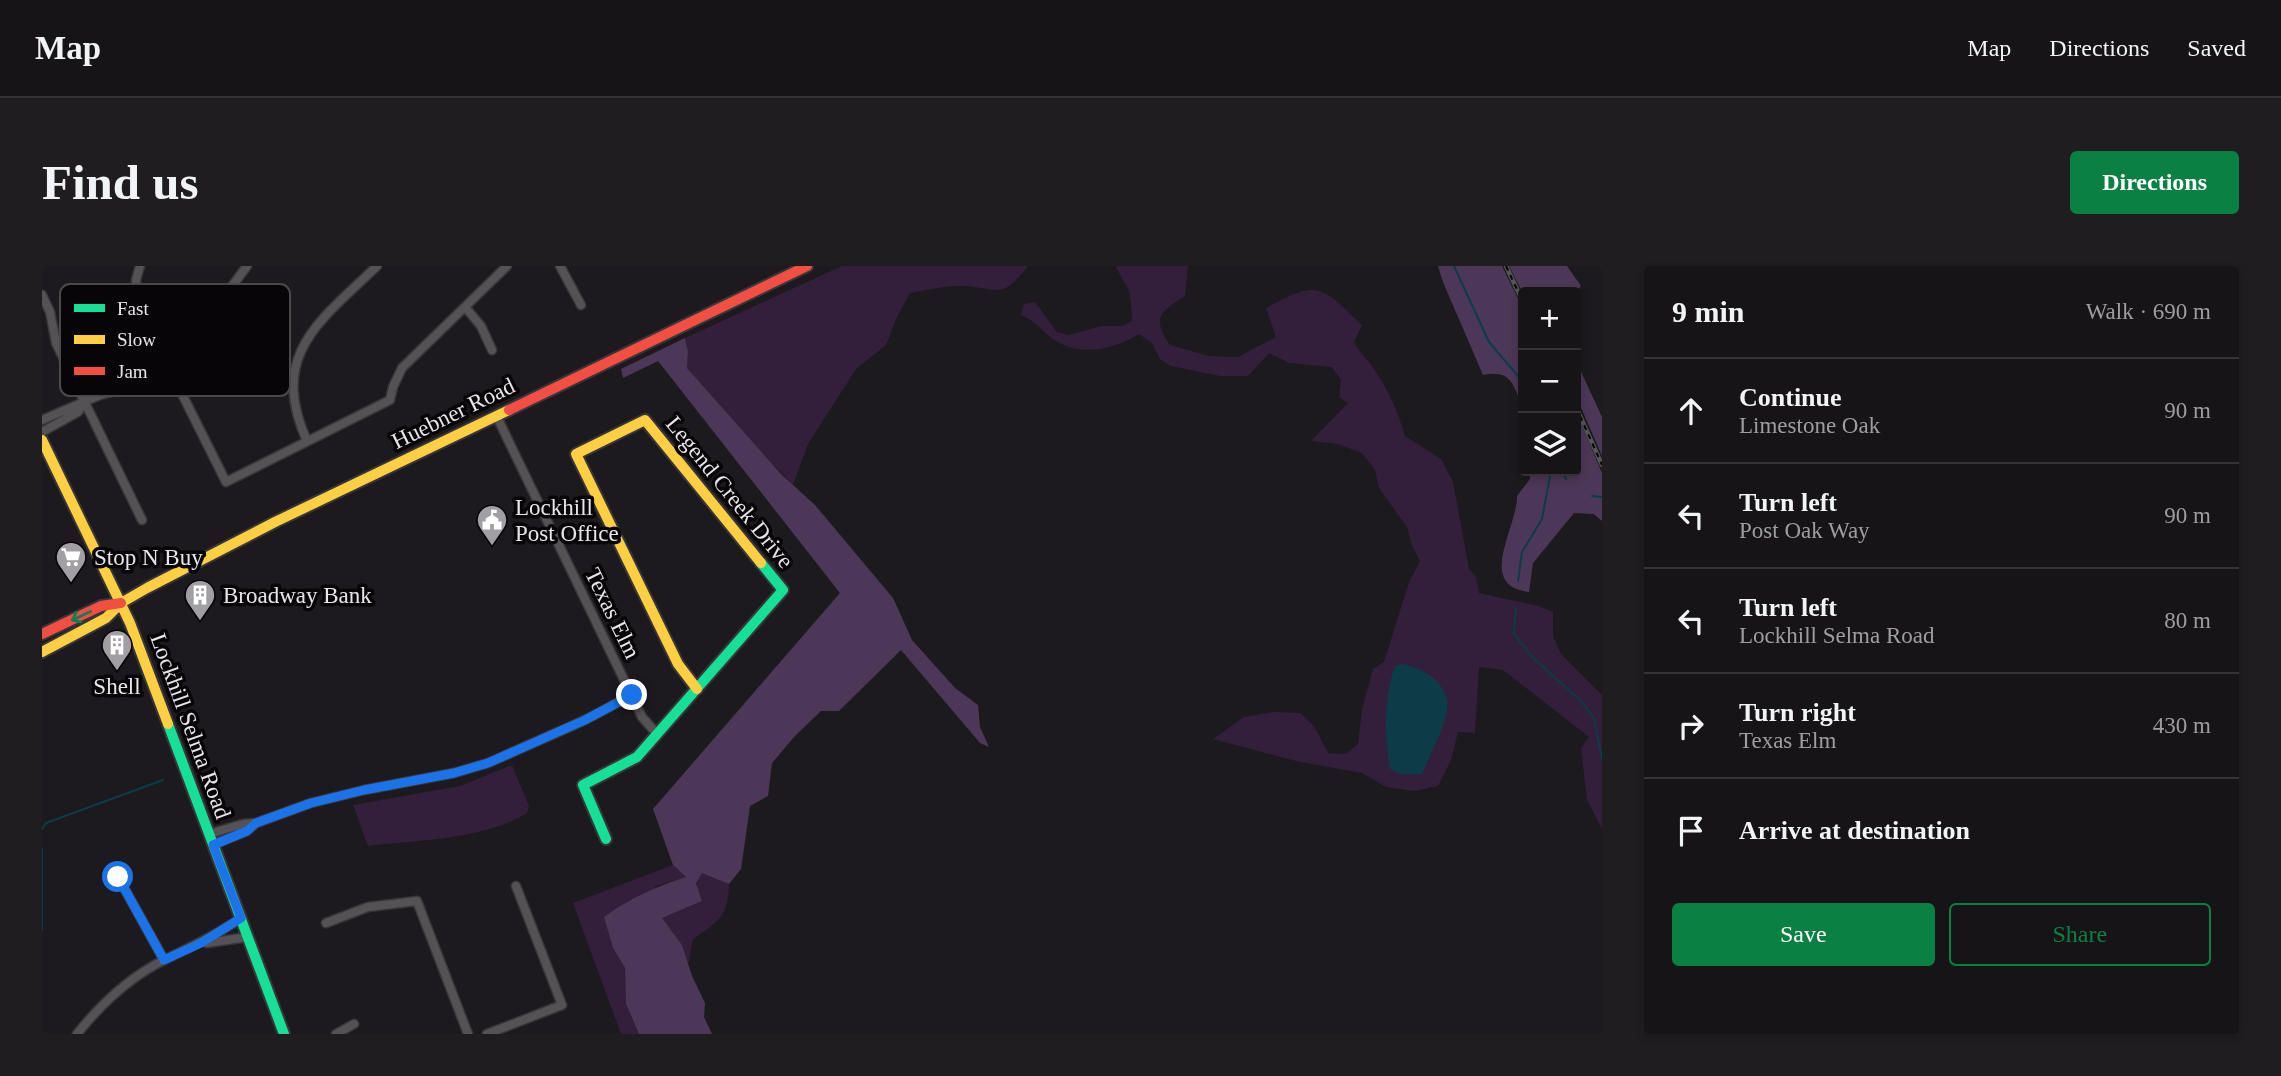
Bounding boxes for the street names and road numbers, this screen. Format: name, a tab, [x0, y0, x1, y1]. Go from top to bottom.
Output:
street label: Huebner Road	[388, 373, 519, 454]
street label: Legend Creek Drive	[661, 411, 798, 573]
street label: Texas Elm	[580, 564, 645, 663]
street label: Lockhill Selma Road	[145, 630, 236, 823]

